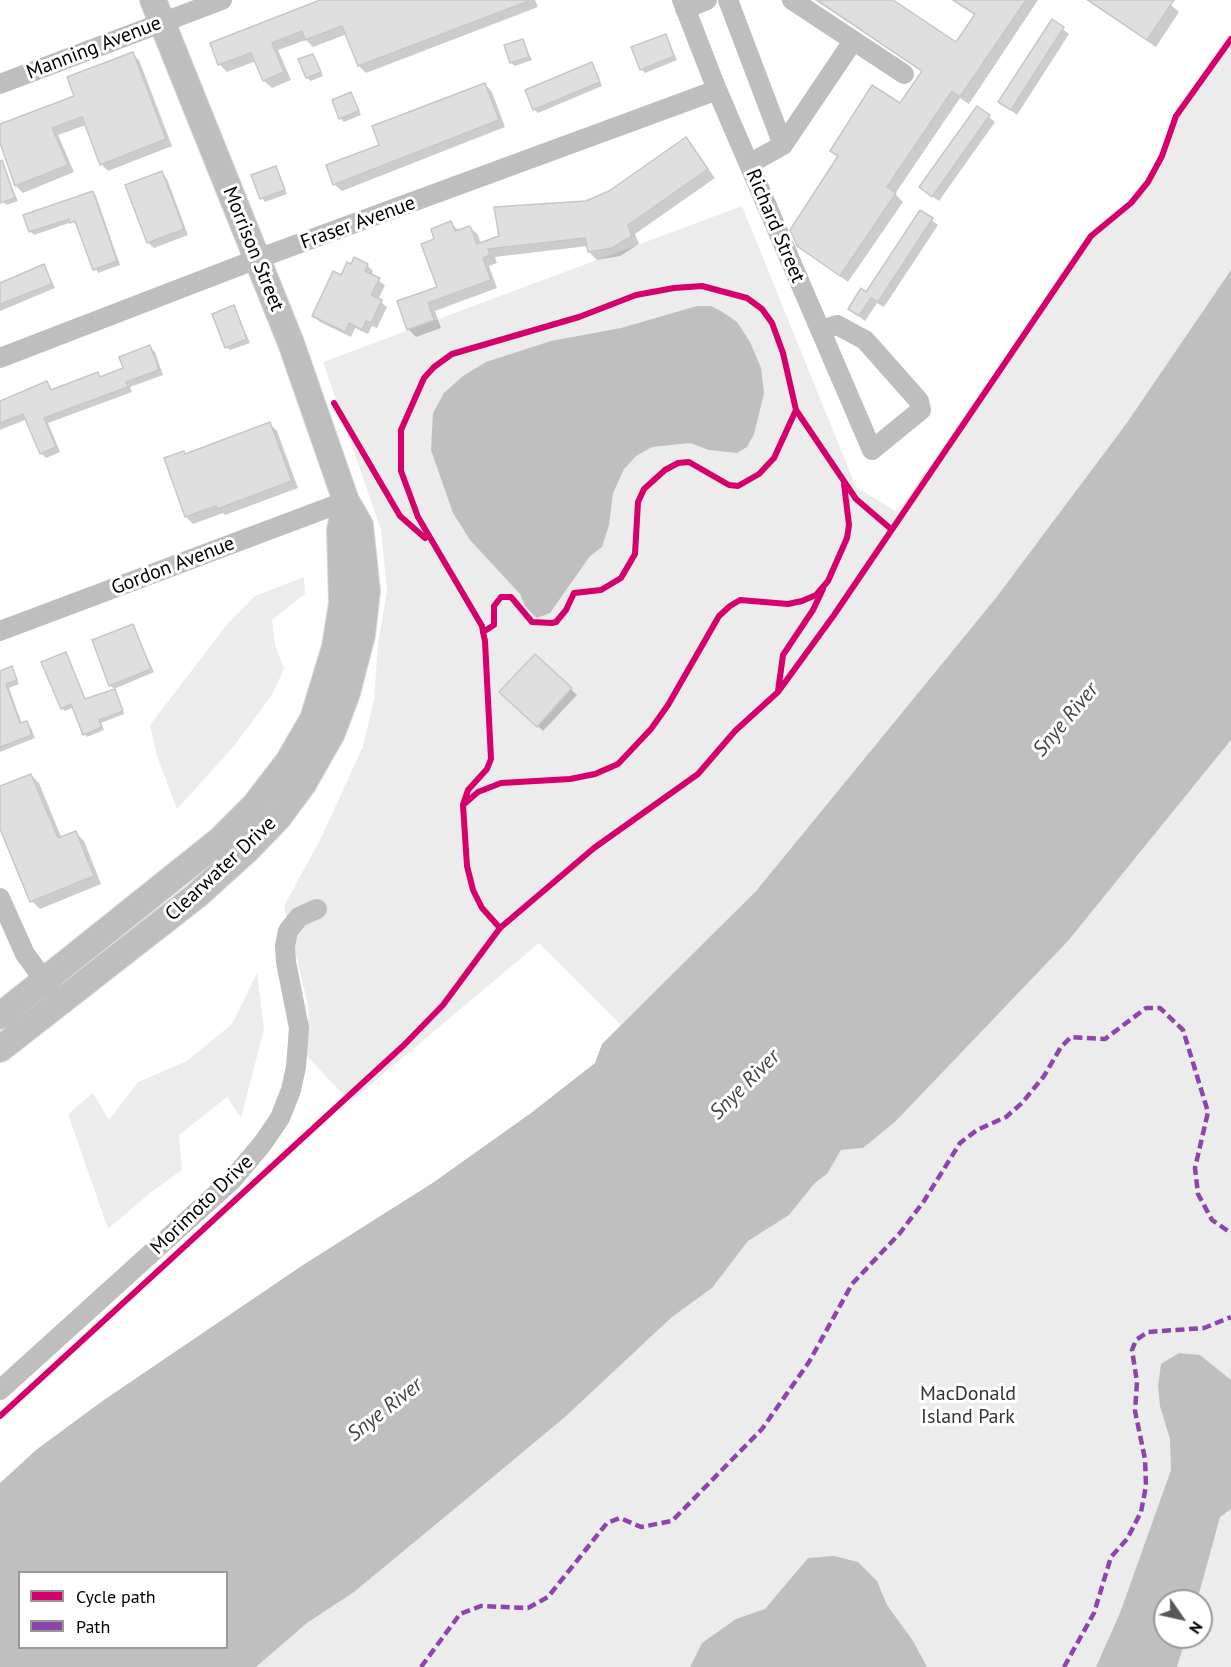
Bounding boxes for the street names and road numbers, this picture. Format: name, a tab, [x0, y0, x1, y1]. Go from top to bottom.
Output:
street label: Manning Avenue	[23, 11, 165, 85]
street label: Richard Street	[740, 166, 810, 286]
street label: Morrison Street	[217, 183, 289, 315]
street label: Fraser Avenue	[297, 191, 419, 255]
street label: Gordon Avenue	[108, 532, 238, 600]
street label: Clearwater Drive	[161, 812, 281, 926]
street label: Morimoto Drive	[146, 1150, 258, 1260]

